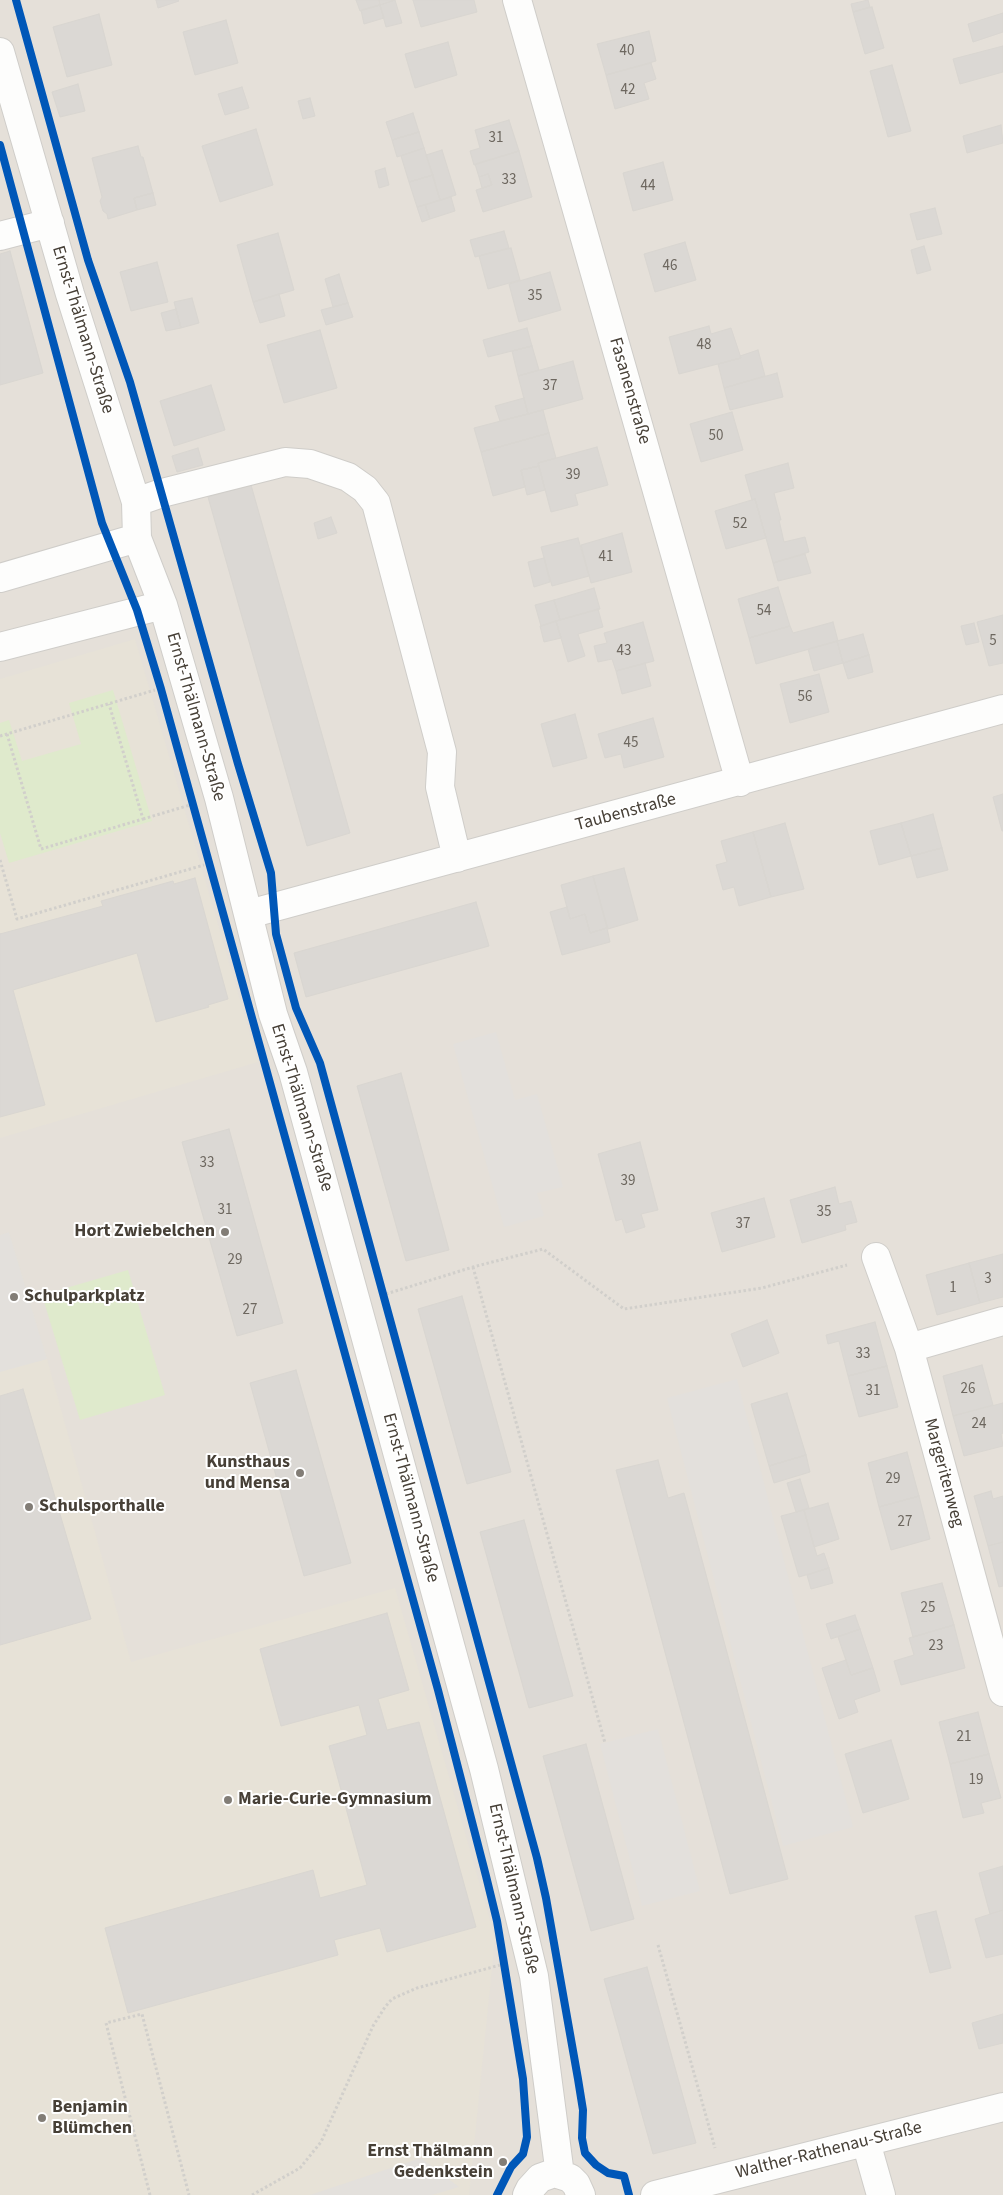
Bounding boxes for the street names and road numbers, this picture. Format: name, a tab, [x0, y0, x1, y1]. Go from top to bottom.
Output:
street label: Ernst-Thälmann-Straße	[46, 243, 118, 417]
street label: Fasanenstraße	[603, 335, 655, 447]
street label: Ernst-Thälmann-Straße	[161, 630, 229, 804]
street label: Taubenstraße	[573, 789, 679, 837]
street label: Ernst-Thälmann-Straße	[265, 1021, 337, 1195]
street label: Ernst-Thälmann-Straße	[377, 1411, 443, 1585]
street label: Margeritenweg	[918, 1416, 968, 1530]
street label: Ernst-Thälmann-Straße	[483, 1801, 543, 1977]
street label: Walther-Rathenau-Straße	[734, 2117, 924, 2185]

